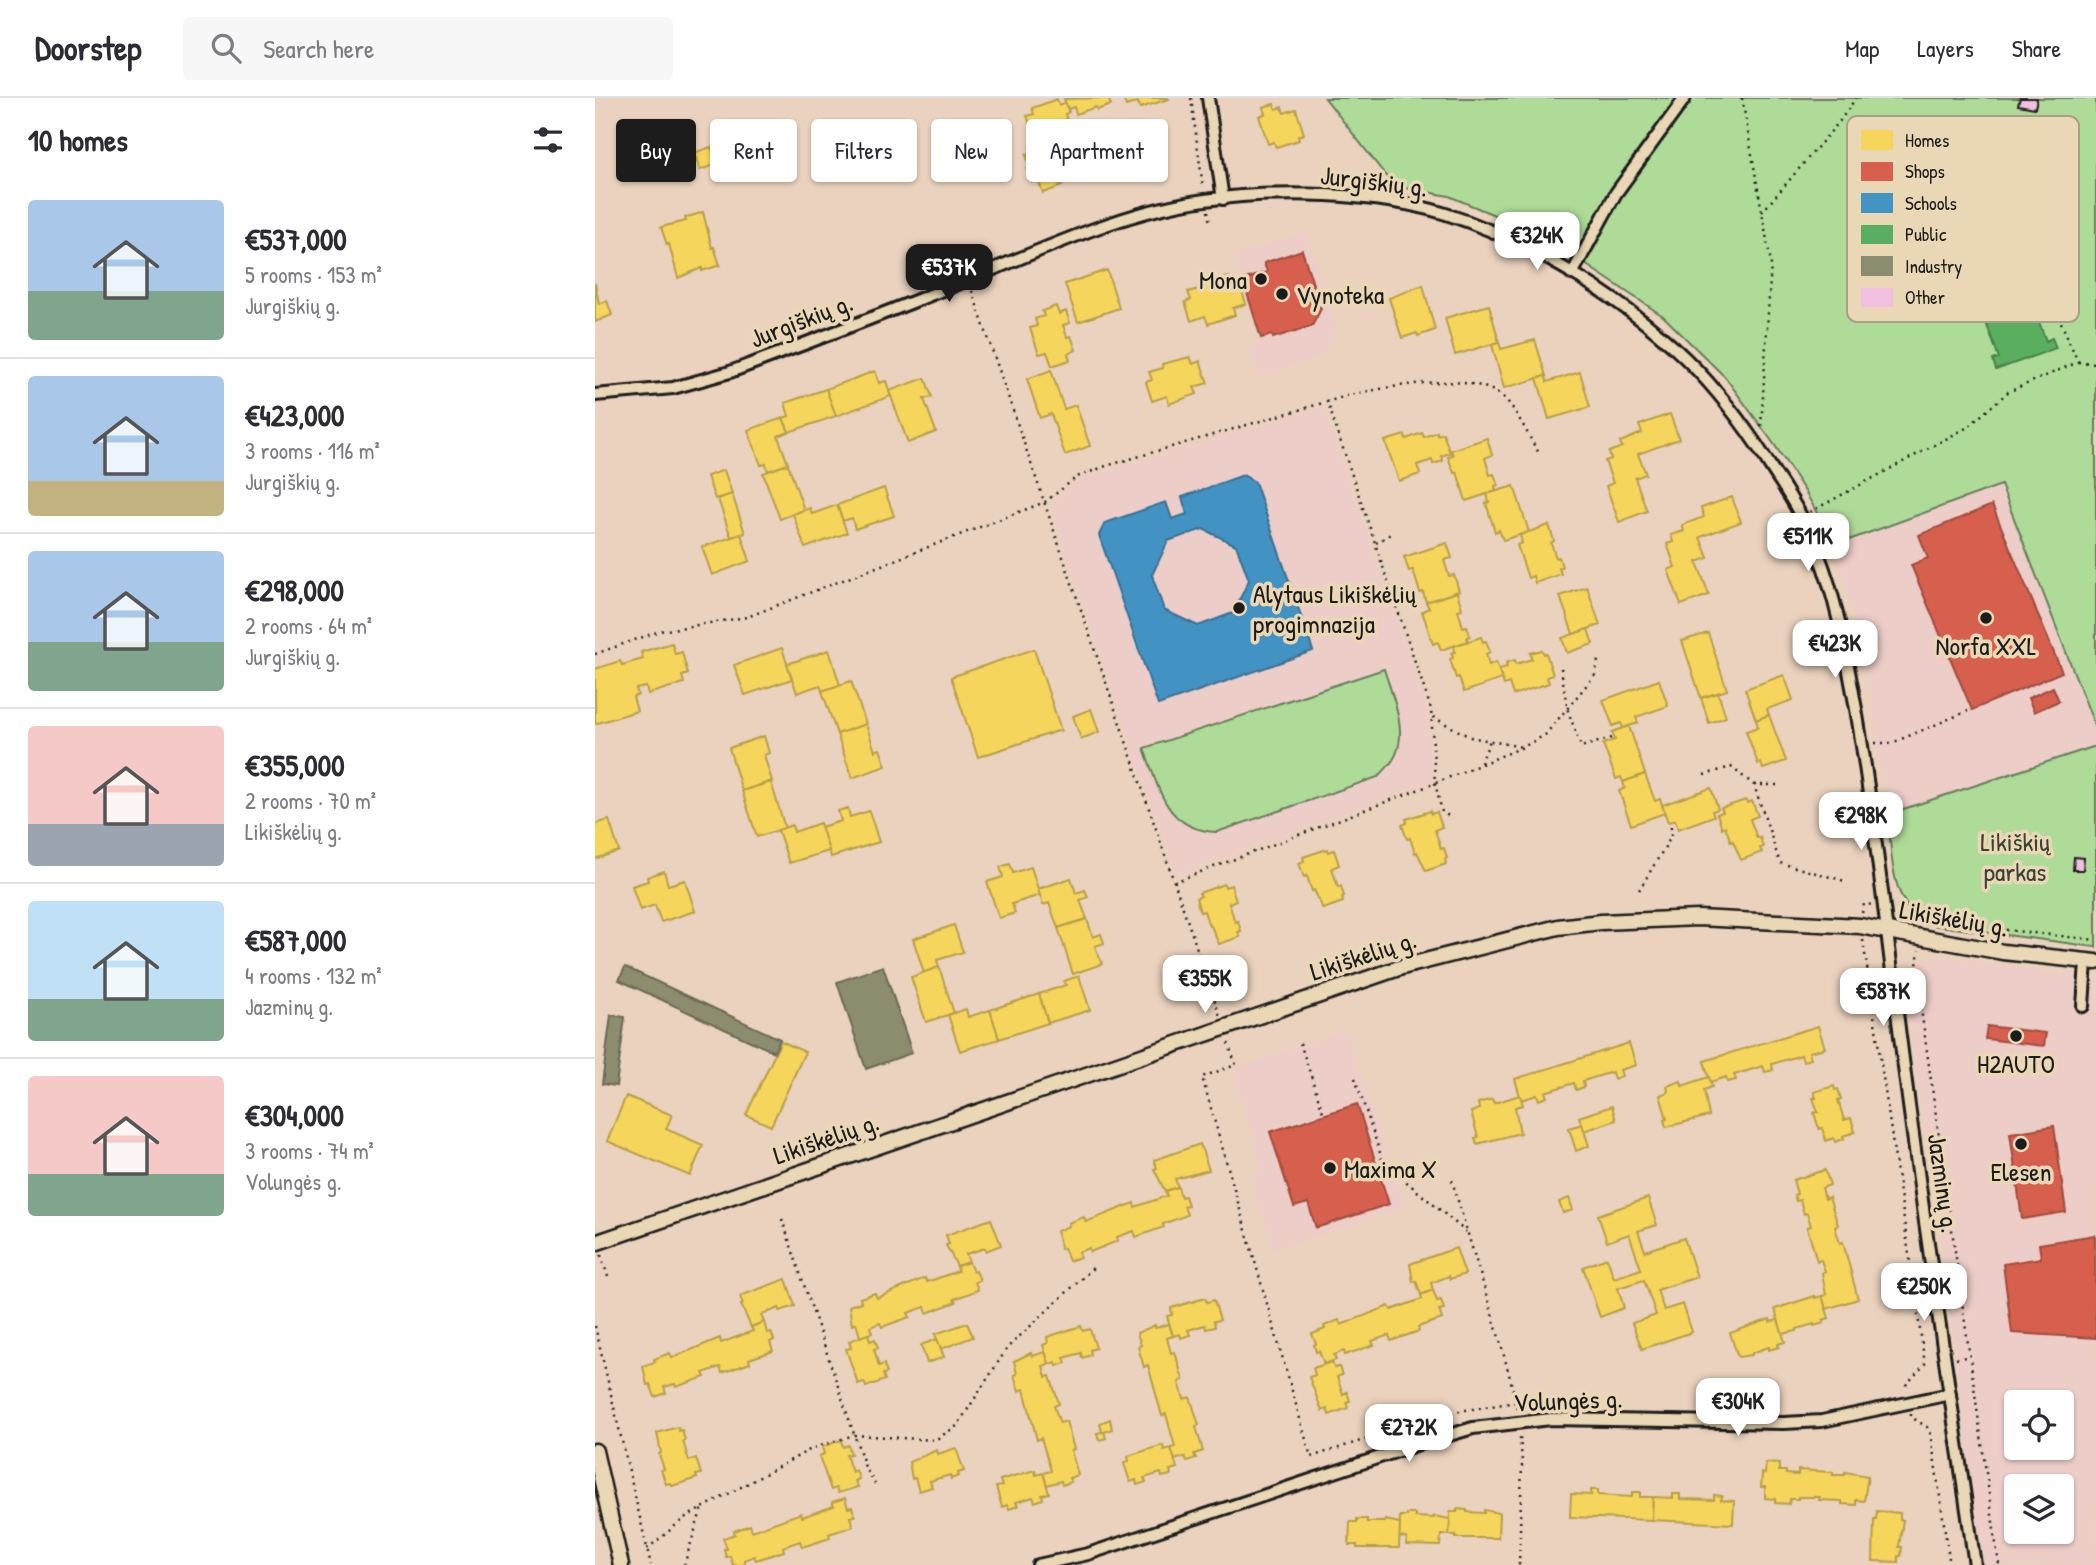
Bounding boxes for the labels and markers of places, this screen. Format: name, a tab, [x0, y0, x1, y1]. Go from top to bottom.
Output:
pin: €324K	[1488, 212, 1586, 272]
pin: €537K	[900, 244, 998, 304]
place label: Mona	[1199, 262, 1247, 297]
marker: Mona	[1253, 271, 1269, 287]
place label: Vynoteka	[1296, 277, 1384, 312]
marker: Vynoteka	[1274, 286, 1290, 302]
pin: €511K	[1759, 514, 1857, 573]
place label: Alytaus Likiškėlių progimnazija	[1253, 576, 1417, 641]
marker: Alytaus Likiškėlių progimnazija	[1231, 600, 1247, 616]
marker: Norfa XXL	[1978, 610, 1994, 626]
pin: €423K	[1786, 620, 1884, 680]
place label: Norfa XXL	[1936, 628, 2036, 663]
pin: €298K	[1812, 792, 1910, 852]
pin: €355K	[1156, 956, 1254, 1015]
pin: €587K	[1834, 968, 1932, 1028]
marker: H2AUTO	[2008, 1028, 2024, 1044]
place label: H2AUTO	[1977, 1046, 2055, 1081]
marker: Elesen	[2013, 1136, 2029, 1152]
place label: Maxima X	[1344, 1151, 1437, 1186]
place label: Elesen	[1991, 1154, 2051, 1189]
marker: Maxima X	[1322, 1160, 1338, 1176]
pin: €250K	[1875, 1264, 1973, 1323]
pin: €304K	[1689, 1378, 1787, 1438]
pin: €272K	[1360, 1404, 1458, 1464]

